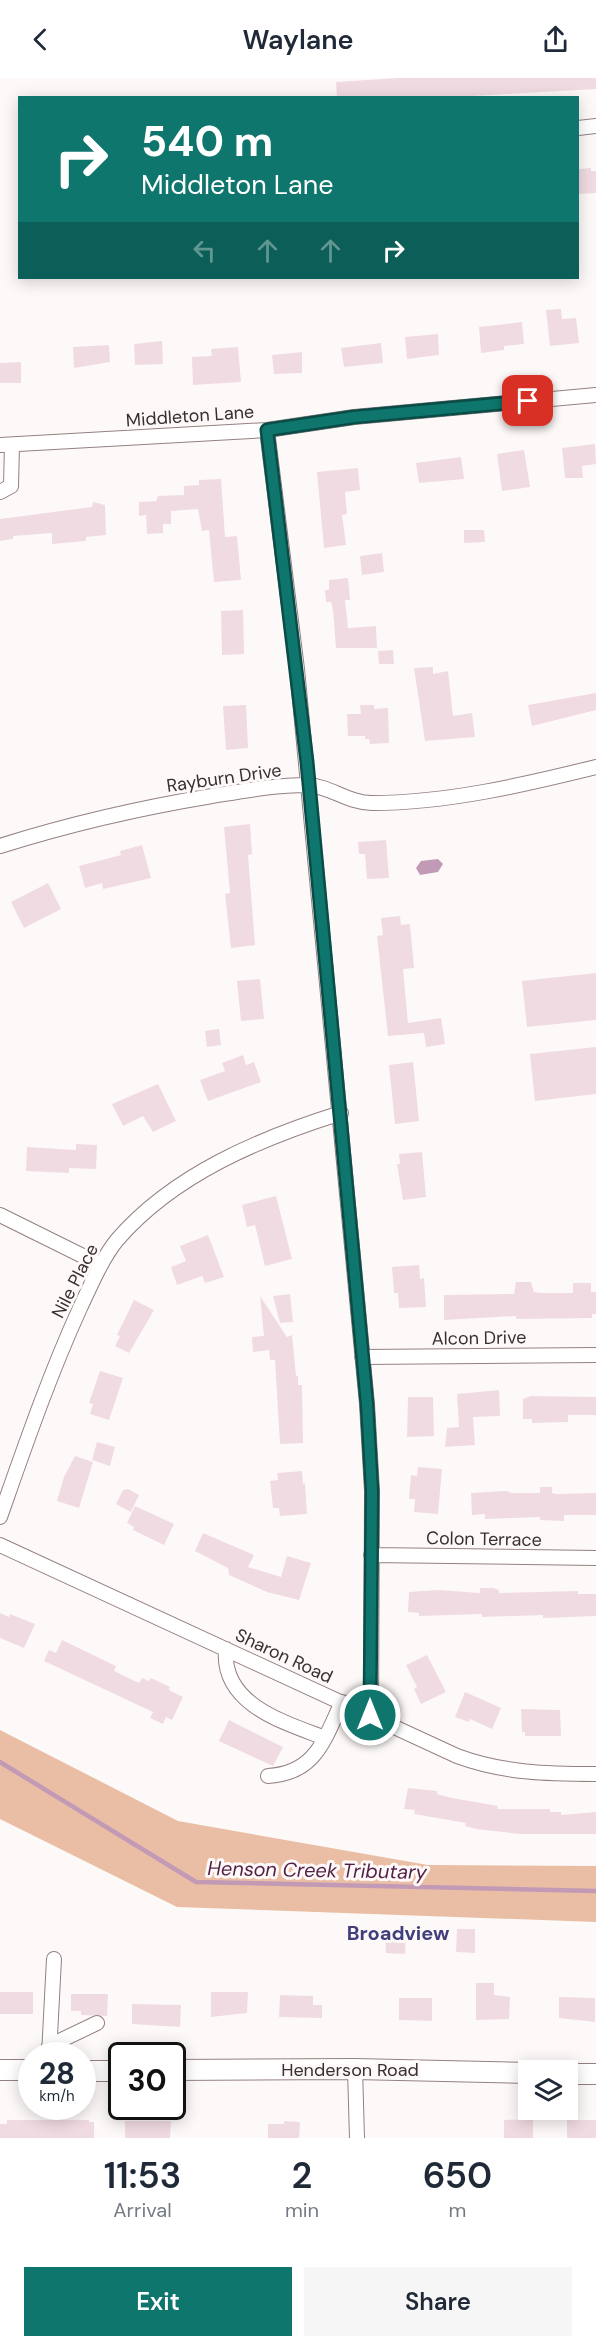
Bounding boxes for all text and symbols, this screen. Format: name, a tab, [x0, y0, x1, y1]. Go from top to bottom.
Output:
text: Waylane	[242, 22, 354, 57]
icon: back	[24, 23, 57, 56]
icon: share	[539, 23, 572, 56]
text: 540 m	[141, 114, 273, 169]
icon: right	[42, 120, 120, 198]
text: Middleton Lane	[141, 167, 334, 202]
icon: left	[188, 234, 221, 267]
icon: ahead	[251, 234, 284, 267]
icon: ahead	[314, 234, 347, 267]
icon: right	[377, 234, 410, 267]
pin	[502, 375, 553, 426]
icon: arrive	[511, 384, 544, 417]
street label: Middleton Lane	[125, 400, 255, 432]
street label: Rayburn Drive	[165, 758, 283, 798]
street label: Nile Place	[46, 1240, 104, 1322]
street label: Alcon Drive	[431, 1325, 527, 1351]
street label: Colon Terrace	[426, 1526, 542, 1552]
street label: Sharon Road	[232, 1623, 336, 1689]
position arrow	[338, 1683, 402, 1747]
water label: Henson Creek Tributary	[207, 1855, 428, 1885]
district label: Broadview	[347, 1920, 450, 1946]
speed limit sign: 30	[108, 2042, 186, 2120]
text: 28	[39, 2054, 75, 2093]
street label: Henderson Road	[281, 2058, 419, 2082]
map controls	[518, 2060, 578, 2120]
button: layers	[518, 2060, 578, 2120]
text: km/h	[39, 2086, 75, 2106]
text: 11:53	[104, 2152, 181, 2199]
text: 2	[292, 2152, 312, 2199]
text: 650	[423, 2152, 492, 2199]
text: Arrival	[113, 2197, 172, 2223]
text: min	[285, 2197, 319, 2223]
text: m	[449, 2197, 466, 2223]
button: Exit	[24, 2267, 292, 2336]
button: Share	[304, 2267, 572, 2336]

